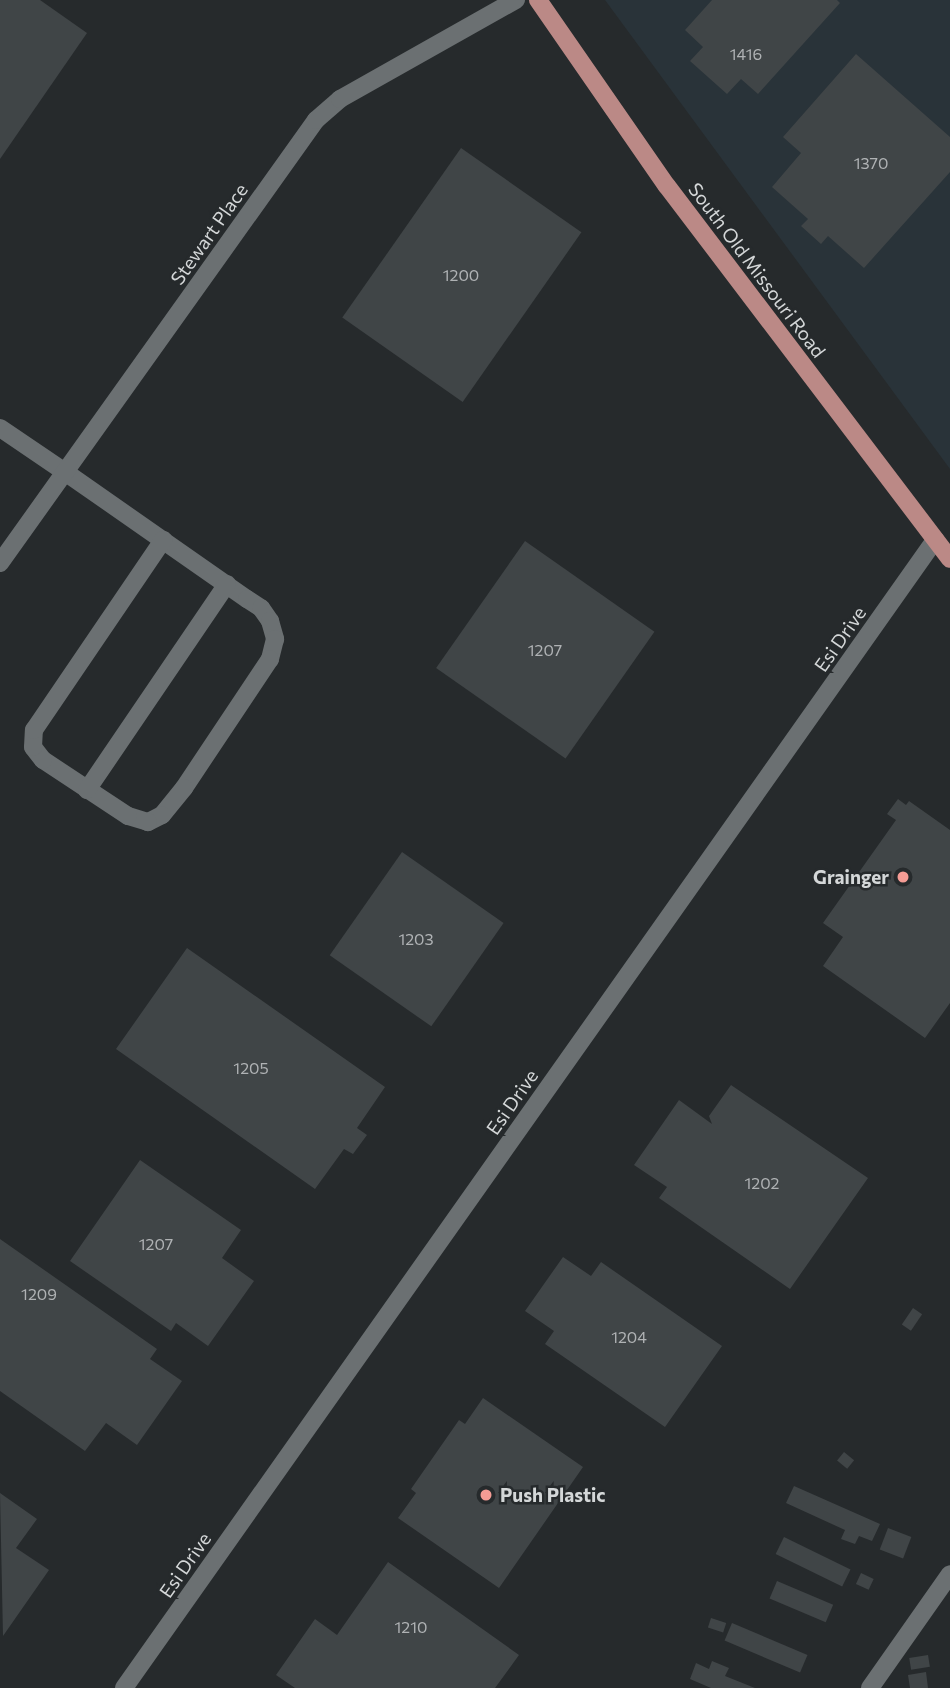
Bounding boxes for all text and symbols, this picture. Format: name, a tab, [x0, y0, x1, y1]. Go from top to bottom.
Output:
house number: 1416	[730, 44, 762, 64]
house number: 1370	[854, 153, 888, 173]
street label: South Old Missouri Road	[684, 178, 830, 362]
street label: Stewart Place	[166, 179, 252, 289]
house number: 1200	[443, 265, 479, 285]
street label: Esi Drive	[809, 602, 871, 676]
house number: 1207	[528, 640, 562, 660]
place label: Grainger	[813, 866, 889, 888]
marker: Grainger	[895, 869, 911, 885]
house number: 1203	[398, 929, 434, 949]
house number: 1205	[233, 1058, 269, 1078]
street label: Esi Drive	[481, 1065, 543, 1139]
house number: 1202	[745, 1173, 779, 1193]
house number: 1207	[139, 1234, 173, 1254]
house number: 1209	[21, 1284, 57, 1304]
house number: 1204	[611, 1327, 647, 1347]
place label: Push Plastic	[500, 1484, 605, 1506]
marker: Push Plastic	[478, 1487, 494, 1503]
street label: Esi Drive	[154, 1528, 216, 1602]
house number: 1210	[395, 1617, 427, 1637]

